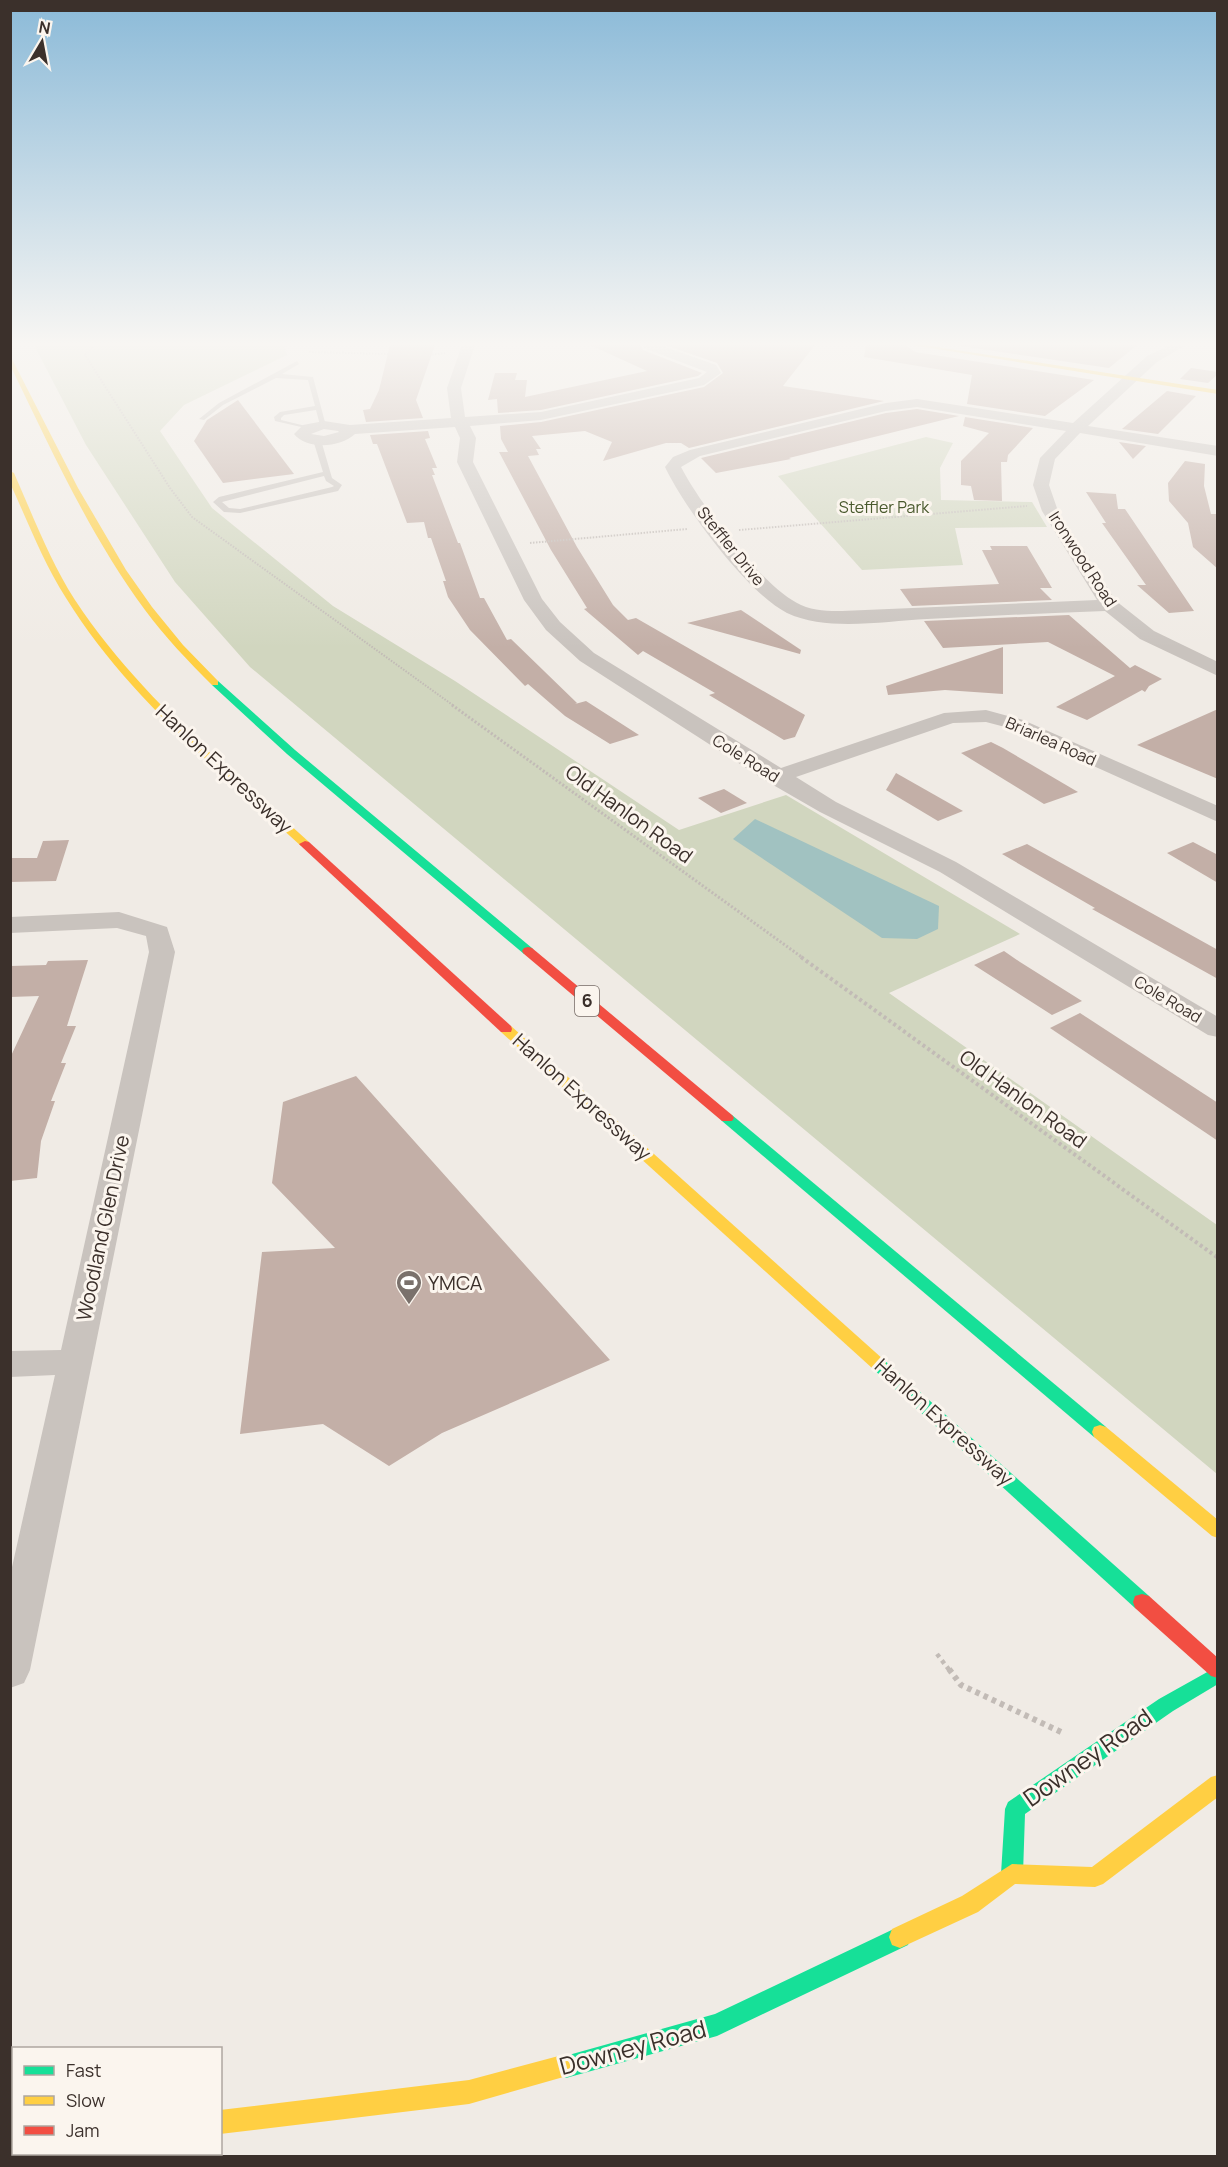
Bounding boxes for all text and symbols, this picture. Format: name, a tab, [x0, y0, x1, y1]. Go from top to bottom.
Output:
north arrow	[12, 12, 72, 72]
text: N	[37, 15, 52, 39]
park label: Steffler Park	[839, 496, 930, 518]
street label: Steffler Drive	[692, 502, 770, 590]
street label: Ironwood Road	[1044, 507, 1122, 611]
street label: Hanlon Expressway	[150, 698, 299, 839]
street label: Briarlea Road	[1002, 711, 1100, 771]
street label: Cole Road	[708, 729, 784, 787]
street label: Old Hanlon Road	[560, 758, 698, 869]
street label: Cole Road	[1130, 970, 1206, 1028]
road number: 6	[575, 986, 599, 1016]
street label: Hanlon Expressway	[507, 1027, 658, 1166]
street label: Old Hanlon Road	[954, 1043, 1092, 1154]
street label: Woodland Glen Drive	[70, 1133, 135, 1323]
sports icon: YMCA	[394, 1268, 424, 1306]
place label: YMCA	[428, 1269, 483, 1296]
street label: Hanlon Expressway	[869, 1352, 1020, 1491]
street label: Downey Road	[1016, 1700, 1158, 1813]
street label: Downey Road	[556, 2011, 710, 2082]
legend	[12, 2047, 222, 2155]
text: Fast	[66, 2058, 101, 2082]
text: Slow	[66, 2088, 106, 2112]
text: Jam	[66, 2118, 100, 2142]

